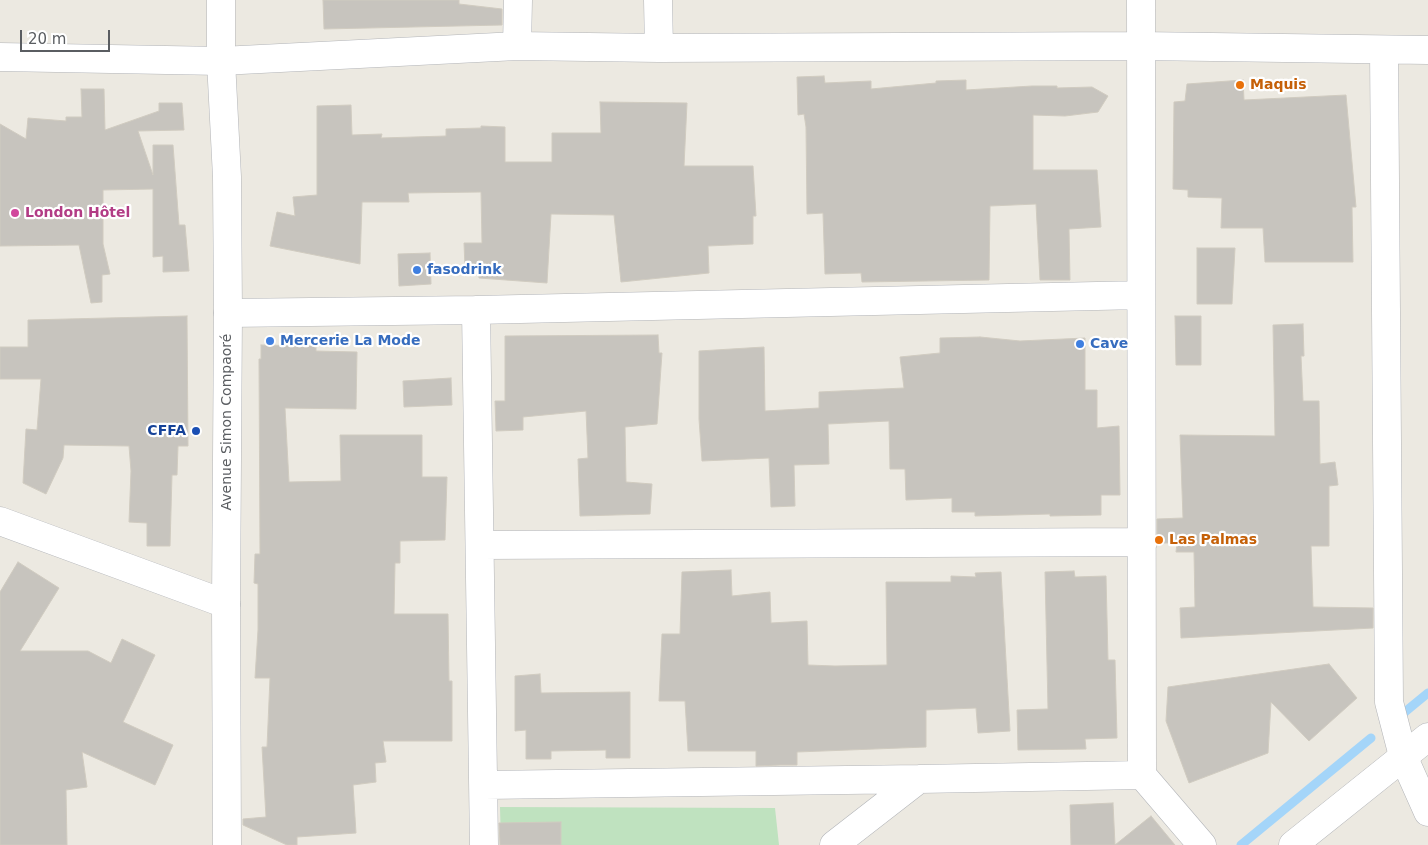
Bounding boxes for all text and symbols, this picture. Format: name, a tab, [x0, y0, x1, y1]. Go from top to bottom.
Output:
scale bar	[22, 20, 112, 52]
text: 20 m	[28, 30, 66, 48]
place label: Maquis	[1250, 77, 1306, 93]
marker: Maquis	[1234, 79, 1246, 91]
place label: London Hôtel	[25, 205, 130, 221]
marker: London Hôtel	[9, 207, 21, 219]
place label: fasodrink	[427, 262, 501, 278]
marker: fasodrink	[411, 264, 423, 276]
place label: Mercerie La Mode	[280, 333, 421, 349]
street label: Avenue Simon Compaoré	[219, 334, 235, 510]
marker: Mercerie La Mode	[264, 335, 276, 347]
place label: Cave	[1090, 336, 1128, 352]
marker: Cave	[1074, 338, 1086, 350]
place label: CFFA	[147, 423, 186, 439]
marker: CFFA	[190, 425, 202, 437]
place label: Las Palmas	[1169, 532, 1257, 548]
marker: Las Palmas	[1153, 534, 1165, 546]

